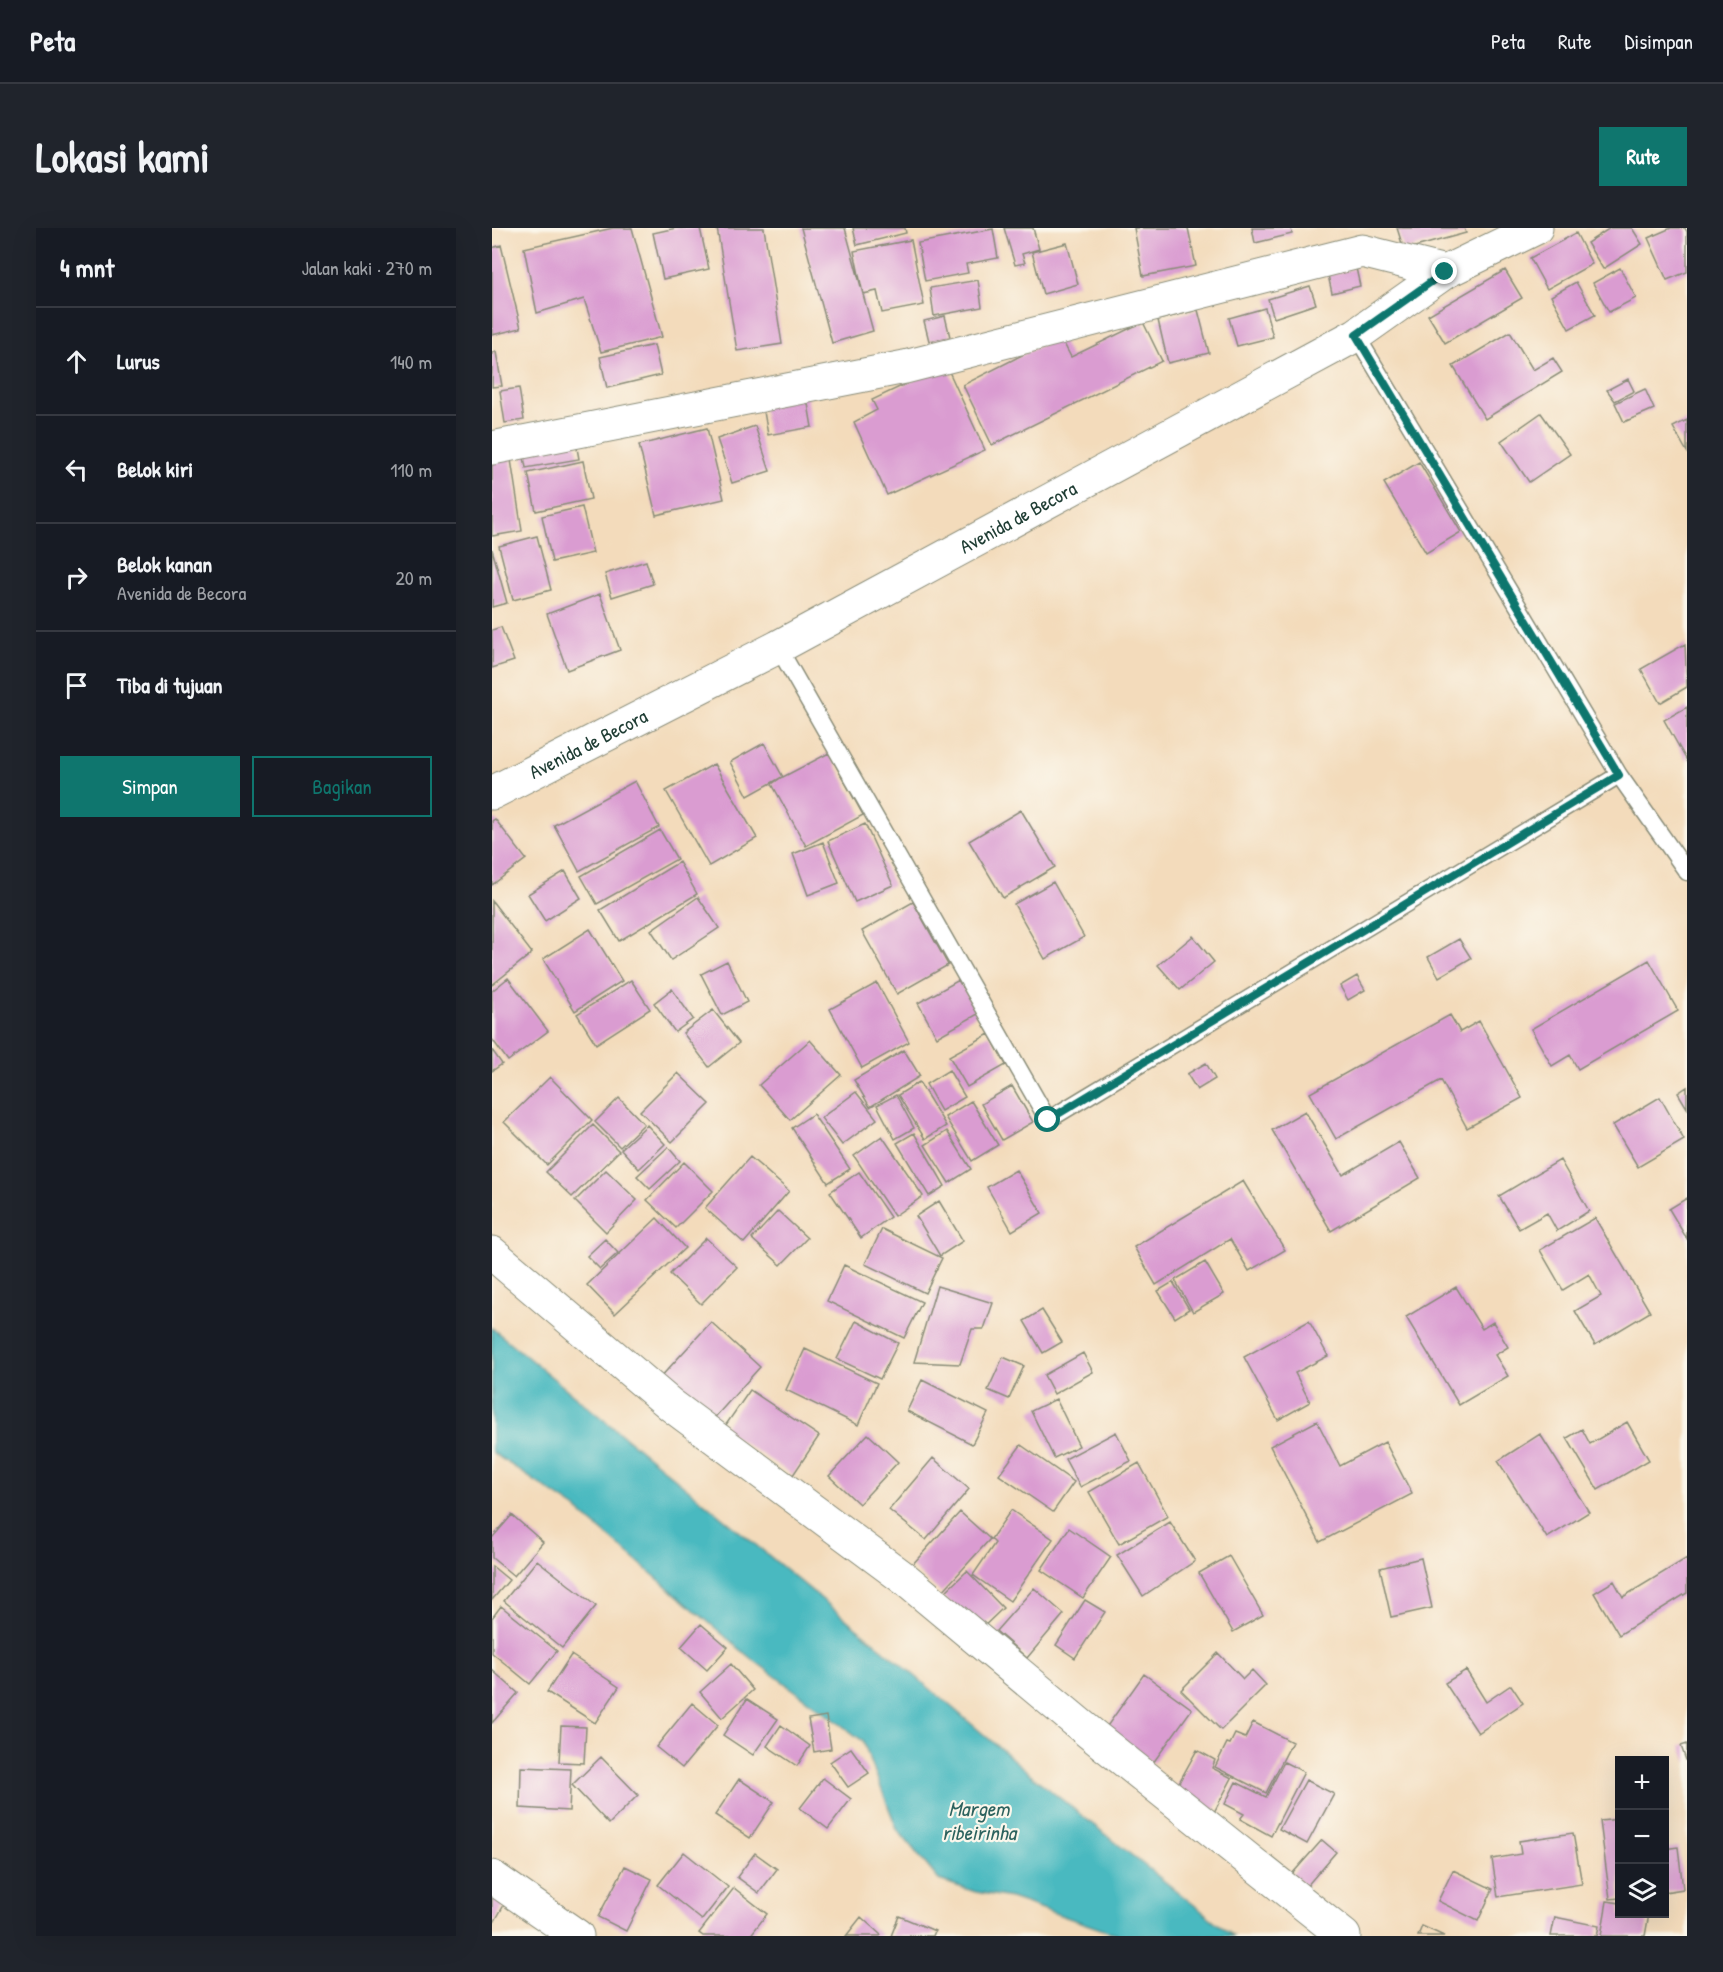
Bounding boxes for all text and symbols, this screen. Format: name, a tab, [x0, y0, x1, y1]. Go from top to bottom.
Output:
text: Peta	[30, 22, 75, 60]
text: Peta	[1491, 27, 1525, 56]
text: Rute	[1558, 27, 1592, 56]
text: Disimpan	[1625, 27, 1693, 56]
button: Rute	[1599, 127, 1687, 186]
text: Lokasi kami	[36, 128, 210, 185]
text: 4 mnt	[60, 250, 114, 285]
text: Jalan kaki · 270 m	[301, 254, 432, 281]
route end	[1431, 258, 1457, 284]
icon: ahead	[60, 345, 93, 378]
text: Lurus	[117, 346, 160, 376]
text: 140 m	[390, 348, 432, 375]
icon: left	[60, 453, 93, 486]
text: Belok kiri	[117, 454, 193, 484]
text: 110 m	[390, 456, 432, 483]
street label: Avenida de Becora	[955, 474, 1081, 560]
text: Belok kanan	[117, 549, 212, 579]
icon: right	[60, 561, 93, 594]
text: 20 m	[395, 564, 432, 591]
text: Avenida de Becora	[117, 579, 246, 606]
icon: arrive	[60, 669, 93, 702]
text: Tiba di tujuan	[117, 670, 222, 700]
street label: Avenida de Becora	[524, 702, 652, 785]
button: Simpan	[60, 756, 240, 817]
button: Bagikan	[252, 756, 432, 817]
route start	[1034, 1106, 1060, 1132]
map controls	[1615, 1756, 1669, 1918]
button: +	[1615, 1756, 1669, 1810]
water label: Margem ribeirinha	[942, 1794, 1019, 1847]
button: −	[1615, 1810, 1669, 1864]
button: layers	[1615, 1864, 1669, 1918]

